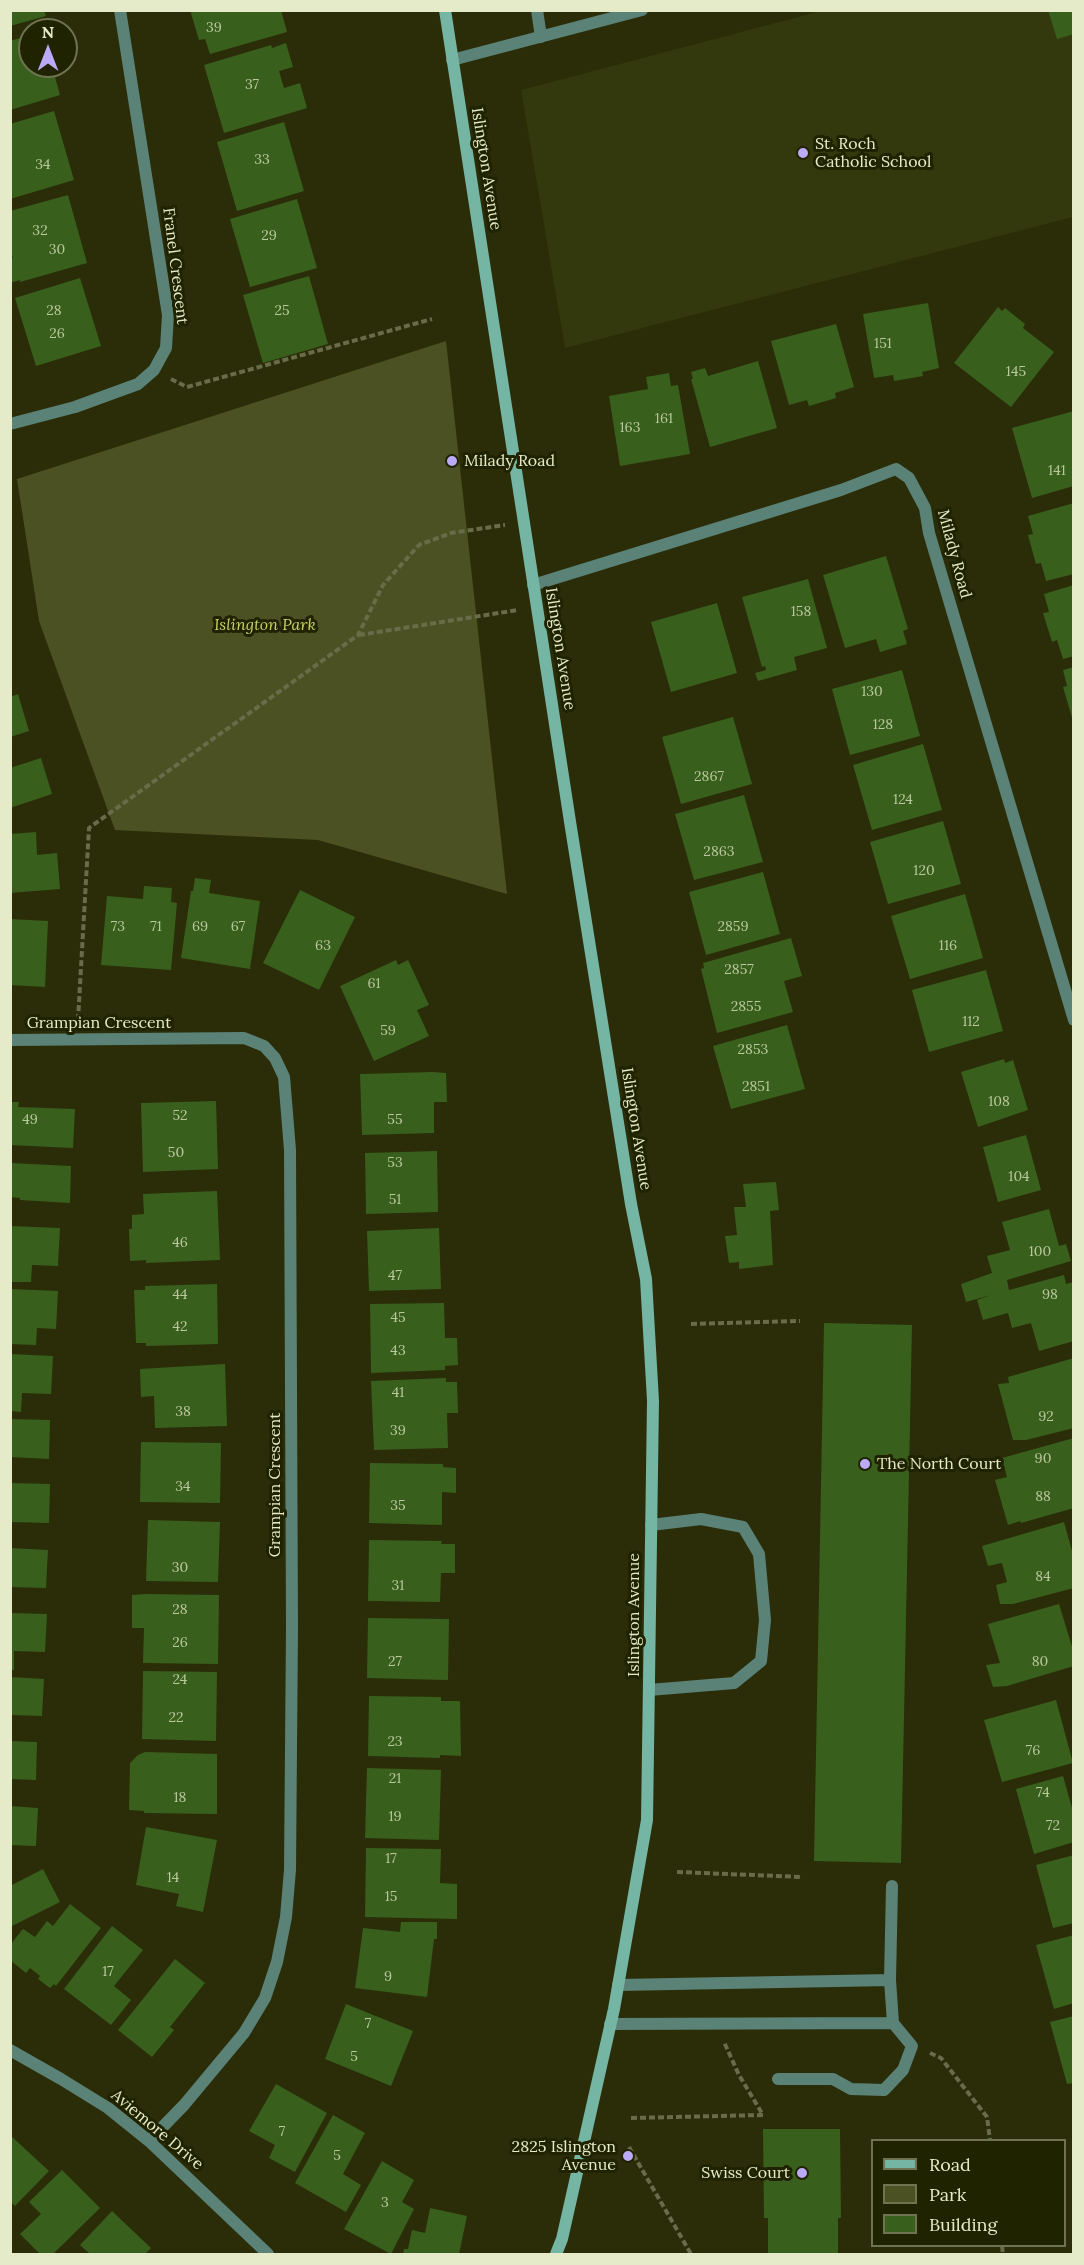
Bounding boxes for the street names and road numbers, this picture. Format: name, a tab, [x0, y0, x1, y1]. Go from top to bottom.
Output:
street label: Islington Avenue	[467, 106, 505, 232]
street label: Franel Crescent	[158, 206, 192, 326]
street label: Milady Road	[933, 508, 975, 600]
street label: Islington Avenue	[541, 586, 579, 712]
street label: Grampian Crescent	[27, 1013, 171, 1033]
street label: Islington Avenue	[617, 1066, 655, 1192]
street label: Grampian Crescent	[265, 1413, 285, 1557]
street label: Islington Avenue	[624, 1553, 644, 1677]
street label: Aviemore Drive	[107, 2086, 207, 2174]

